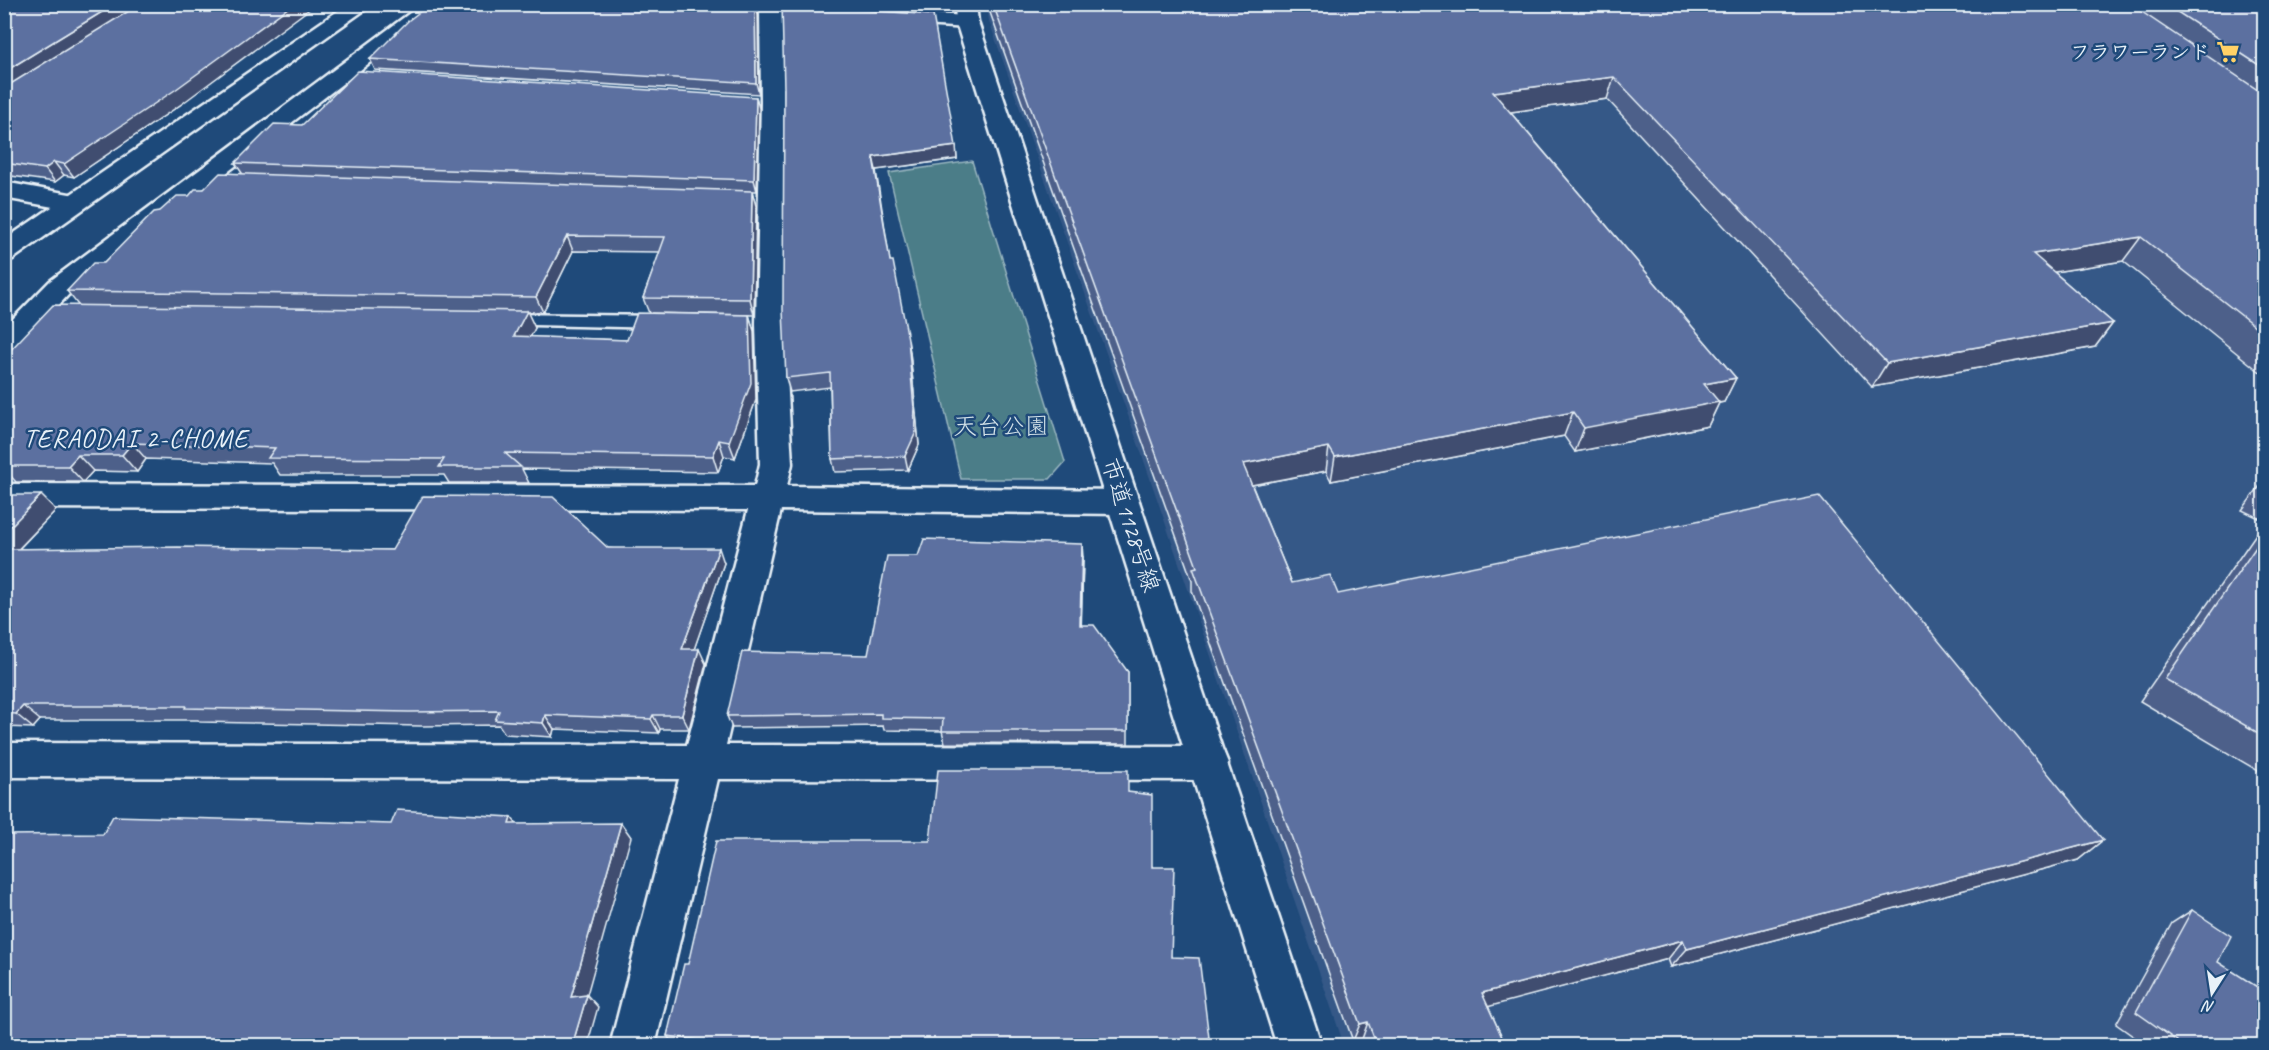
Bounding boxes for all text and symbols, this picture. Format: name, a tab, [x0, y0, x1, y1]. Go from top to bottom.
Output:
supermarket icon: フラワーランド	[2215, 39, 2241, 65]
place label: フラワーランド	[2070, 40, 2210, 65]
park label: 天台公園	[953, 411, 1049, 441]
district label: TERAODAI 2-CHOME	[23, 422, 250, 455]
street label: 市道1128号線	[1095, 454, 1167, 596]
north arrow	[2182, 963, 2242, 1023]
text: N	[2199, 995, 2216, 1018]

